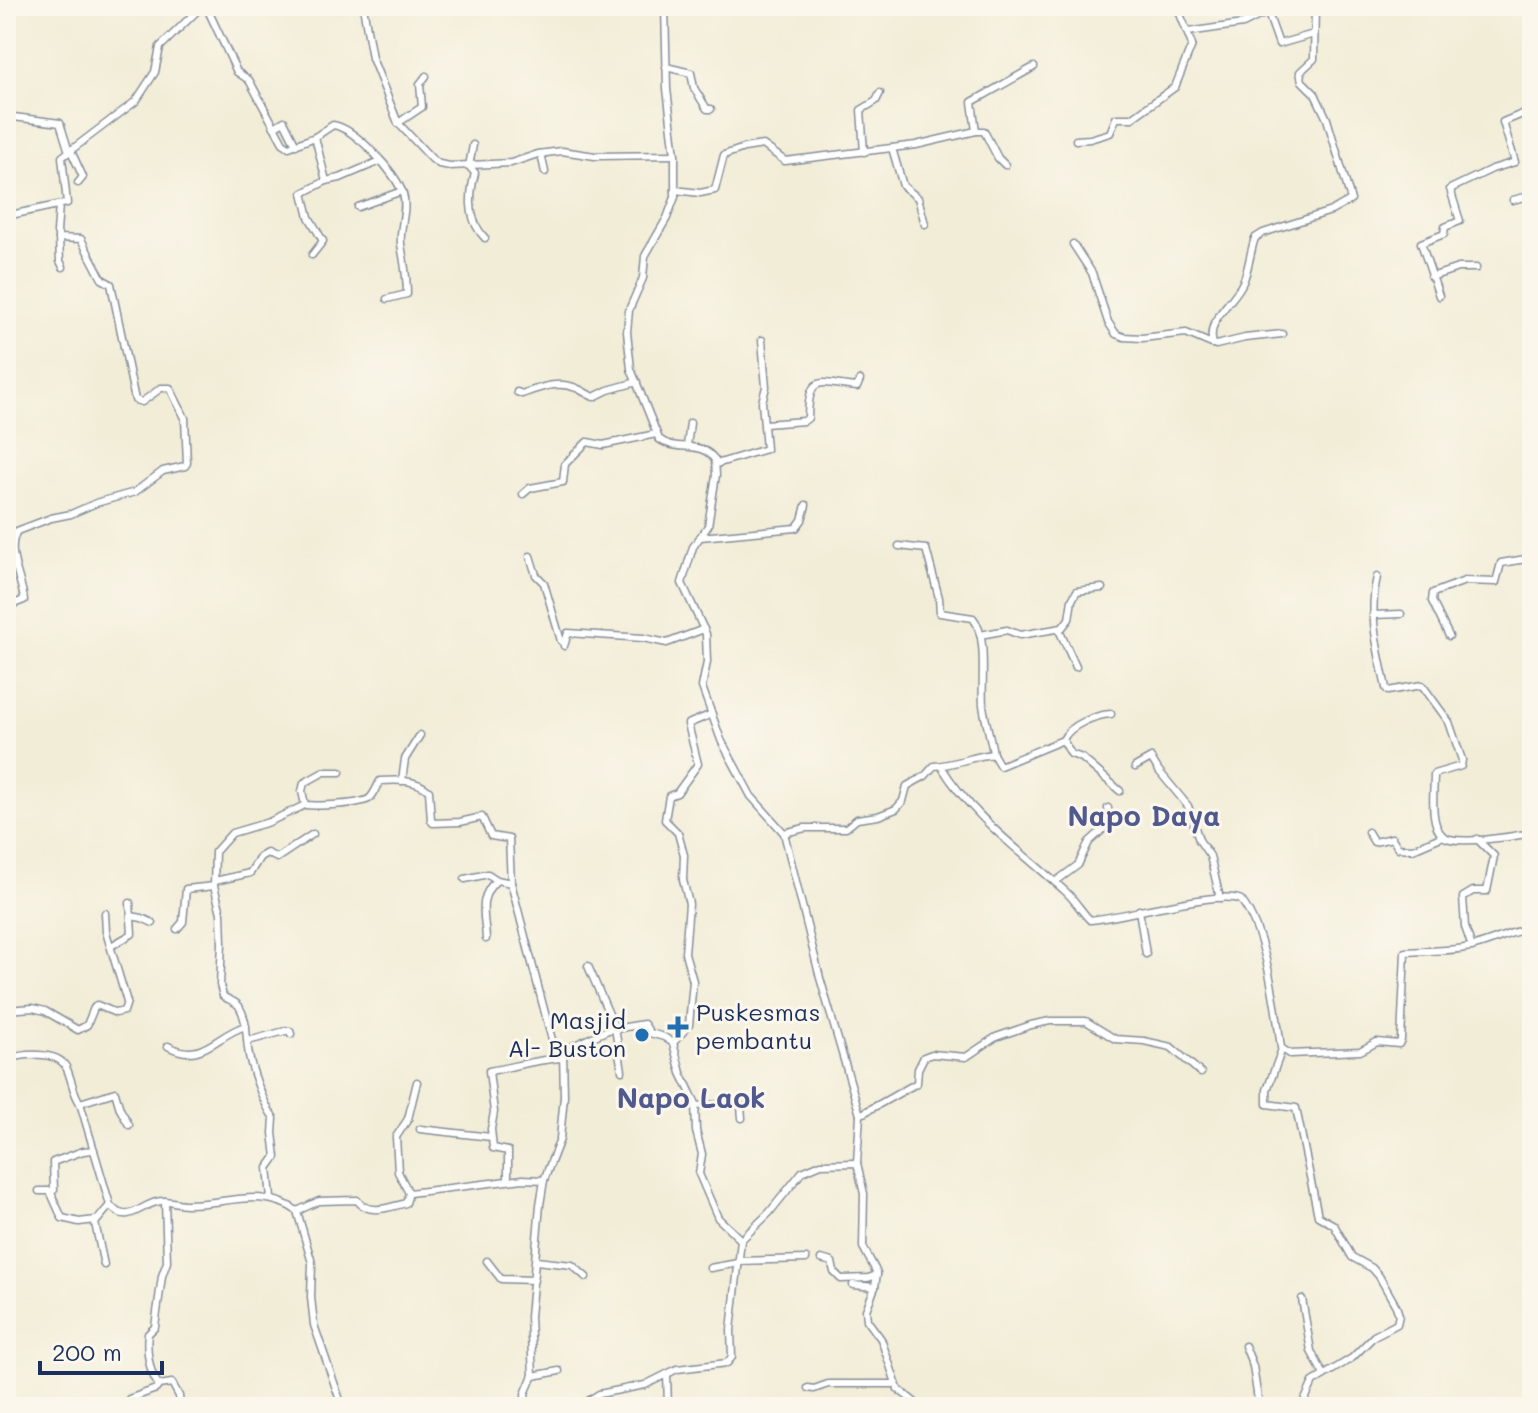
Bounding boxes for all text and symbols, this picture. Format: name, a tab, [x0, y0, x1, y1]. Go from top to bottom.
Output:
district label: Napo Daya	[1068, 797, 1220, 834]
place label: Puskesmas pembantu	[696, 996, 820, 1055]
place label: Masjid Al- Buston	[508, 1004, 626, 1063]
marker: Puskesmas pembantu	[667, 1016, 689, 1038]
marker: Masjid Al- Buston	[633, 1026, 651, 1044]
district label: Napo Laok	[617, 1079, 765, 1115]
scale bar	[40, 1325, 162, 1375]
text: 200 m	[52, 1336, 122, 1367]

